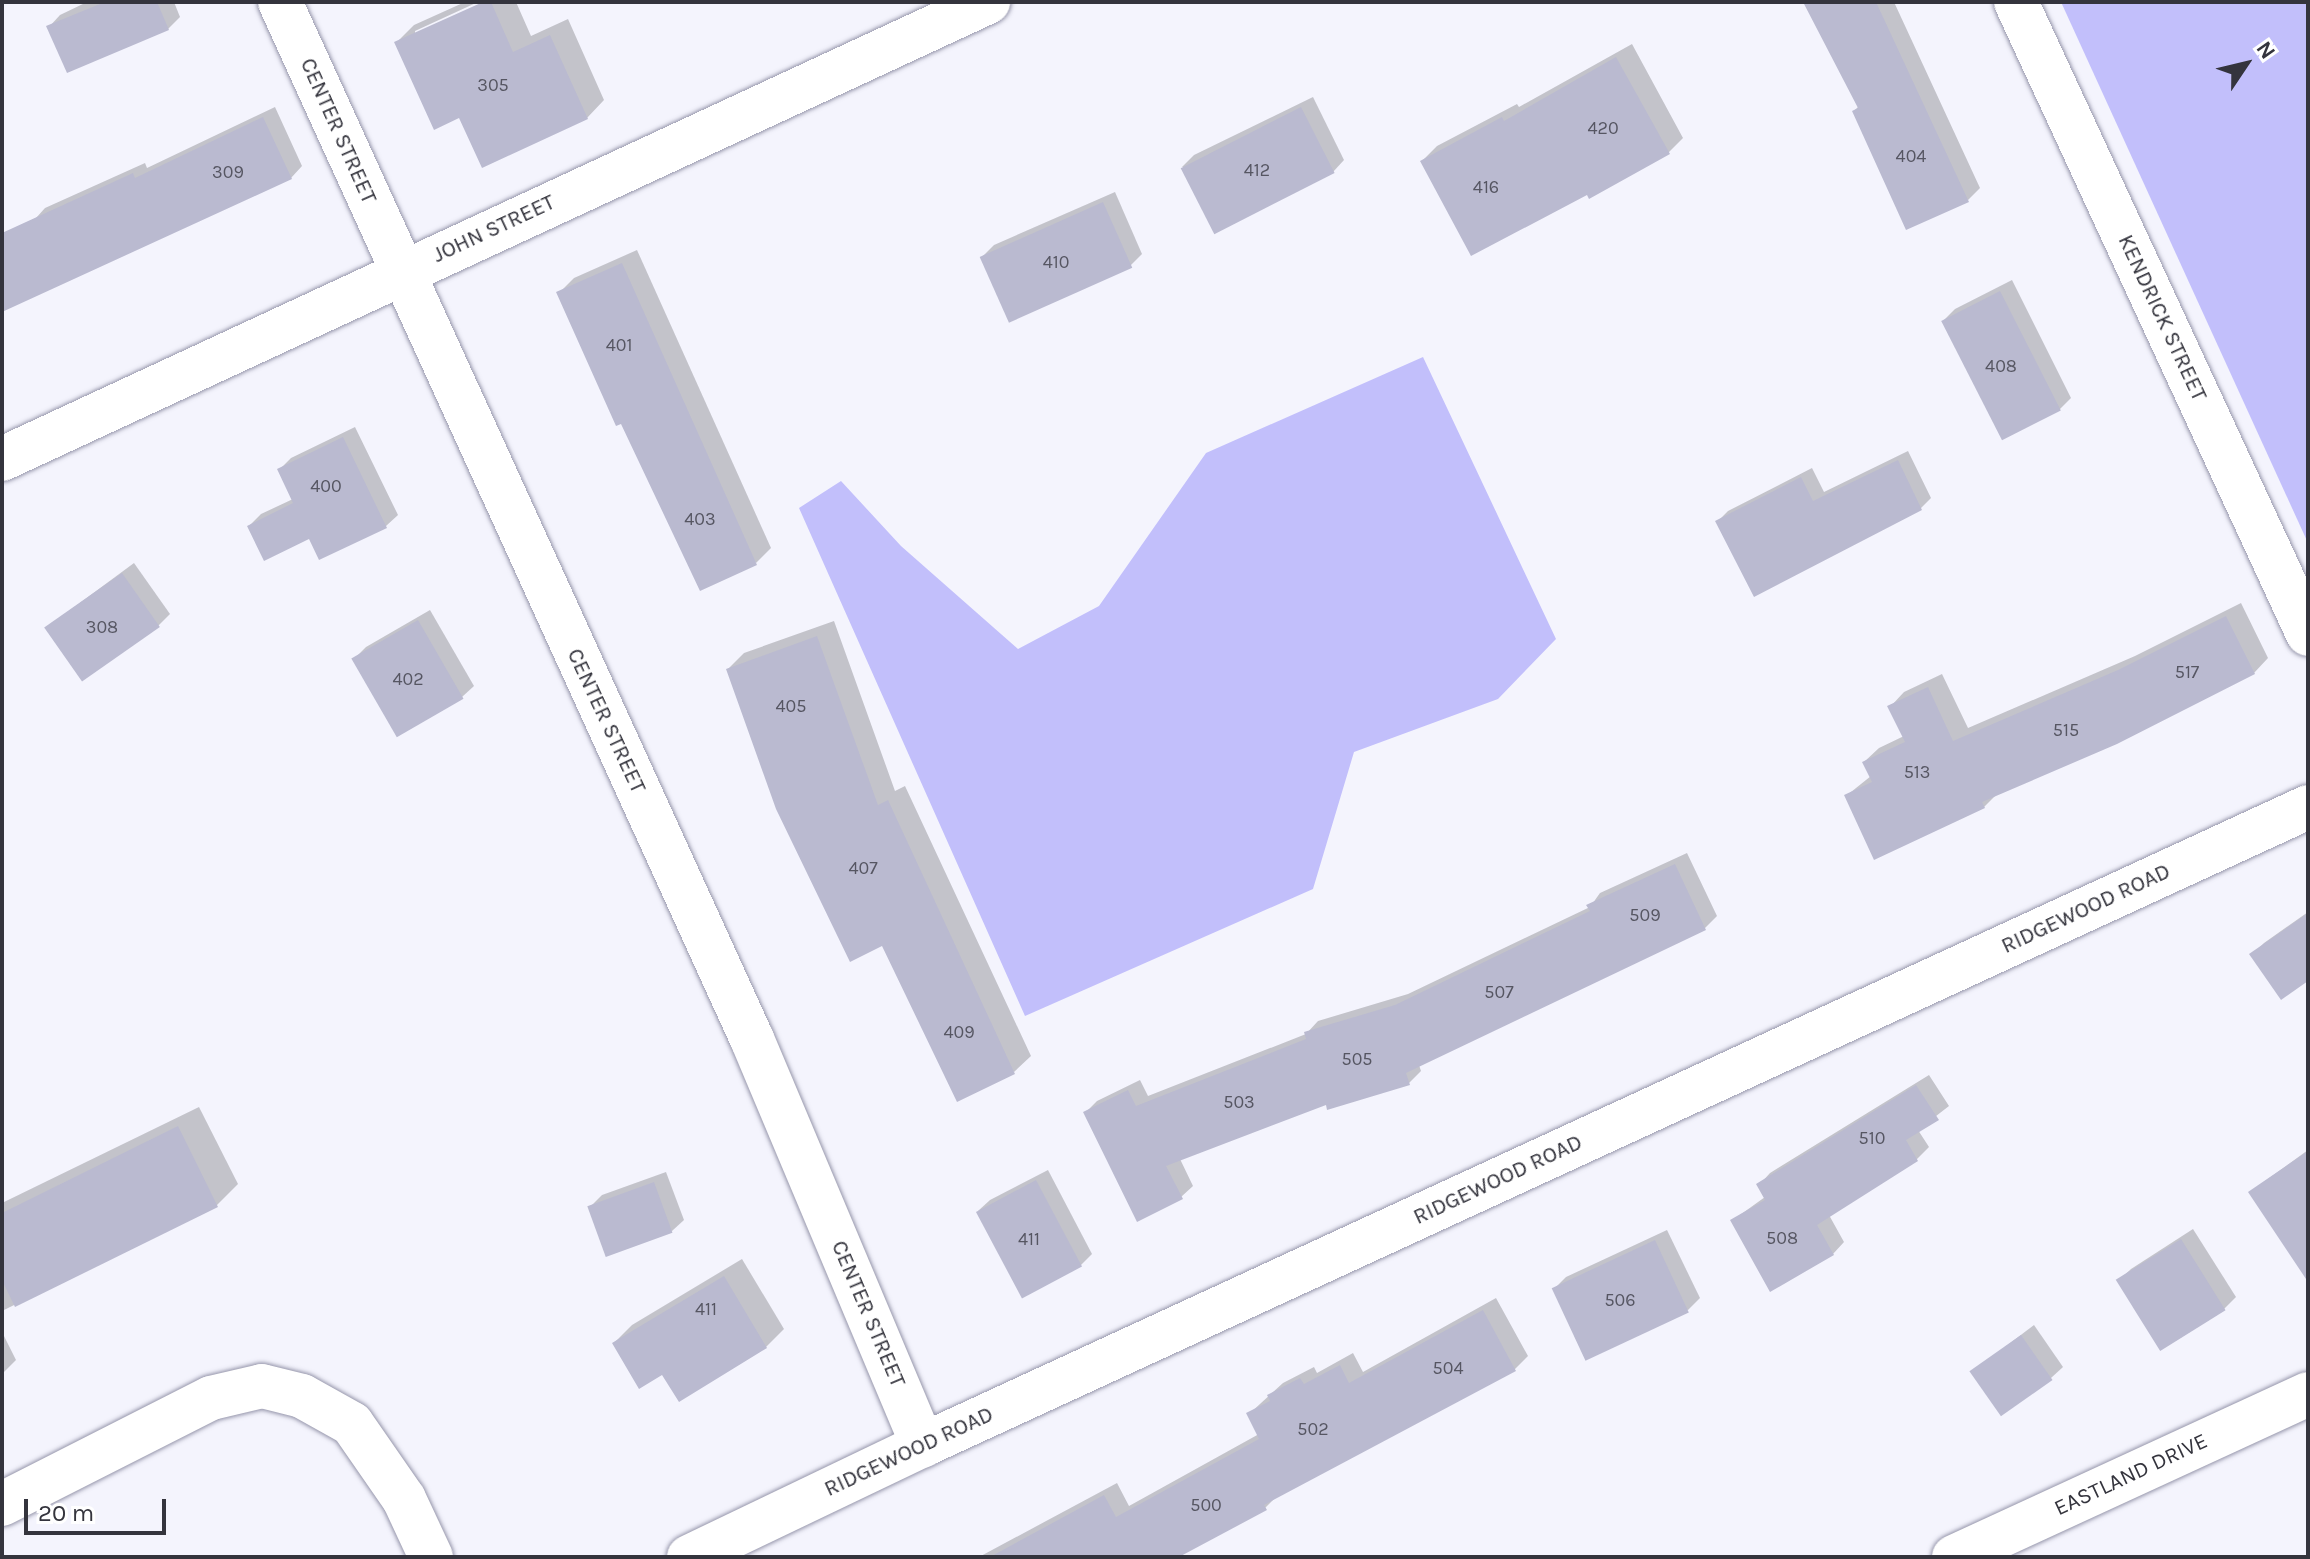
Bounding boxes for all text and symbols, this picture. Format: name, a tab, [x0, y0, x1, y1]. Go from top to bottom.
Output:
north arrow	[2206, 24, 2286, 104]
text: N	[2250, 36, 2281, 64]
street label: CENTER STREET	[294, 54, 382, 208]
house number: 305	[477, 74, 509, 96]
house number: 420	[1587, 117, 1619, 139]
house number: 404	[1896, 145, 1926, 167]
house number: 412	[1244, 159, 1270, 181]
house number: 309	[212, 161, 244, 183]
house number: 416	[1473, 176, 1499, 198]
street label: JOHN STREET	[429, 189, 559, 269]
street label: KENDRICK STREET	[2112, 231, 2212, 405]
house number: 410	[1043, 251, 1069, 273]
house number: 401	[606, 334, 632, 356]
house number: 408	[1985, 355, 2017, 377]
house number: 400	[310, 475, 342, 497]
house number: 403	[684, 508, 716, 530]
house number: 308	[86, 616, 118, 638]
street label: CENTER STREET	[561, 645, 651, 797]
house number: 517	[2175, 661, 2199, 683]
house number: 402	[392, 668, 424, 690]
house number: 405	[776, 695, 806, 717]
house number: 515	[2053, 719, 2079, 741]
house number: 513	[1904, 761, 1930, 783]
house number: 407	[848, 857, 878, 879]
street label: RIDGEWOOD ROAD	[1997, 858, 2175, 960]
house number: 509	[1629, 904, 1661, 926]
house number: 507	[1484, 981, 1514, 1003]
house number: 409	[943, 1021, 975, 1043]
house number: 505	[1341, 1048, 1373, 1070]
house number: 503	[1223, 1091, 1255, 1113]
house number: 510	[1859, 1127, 1885, 1149]
street label: RIDGEWOOD ROAD	[1409, 1129, 1587, 1231]
house number: 508	[1766, 1227, 1798, 1249]
house number: 411	[1018, 1228, 1040, 1250]
street label: CENTER STREET	[825, 1237, 911, 1391]
house number: 506	[1604, 1289, 1636, 1311]
house number: 411	[695, 1298, 717, 1320]
house number: 504	[1433, 1357, 1463, 1379]
street label: RIDGEWOOD ROAD	[820, 1401, 998, 1503]
house number: 502	[1297, 1418, 1329, 1440]
street label: EASTLAND DRIVE	[2050, 1428, 2212, 1522]
scale bar	[28, 1483, 170, 1533]
house number: 500	[1190, 1494, 1222, 1516]
text: 20 m	[38, 1499, 94, 1527]

